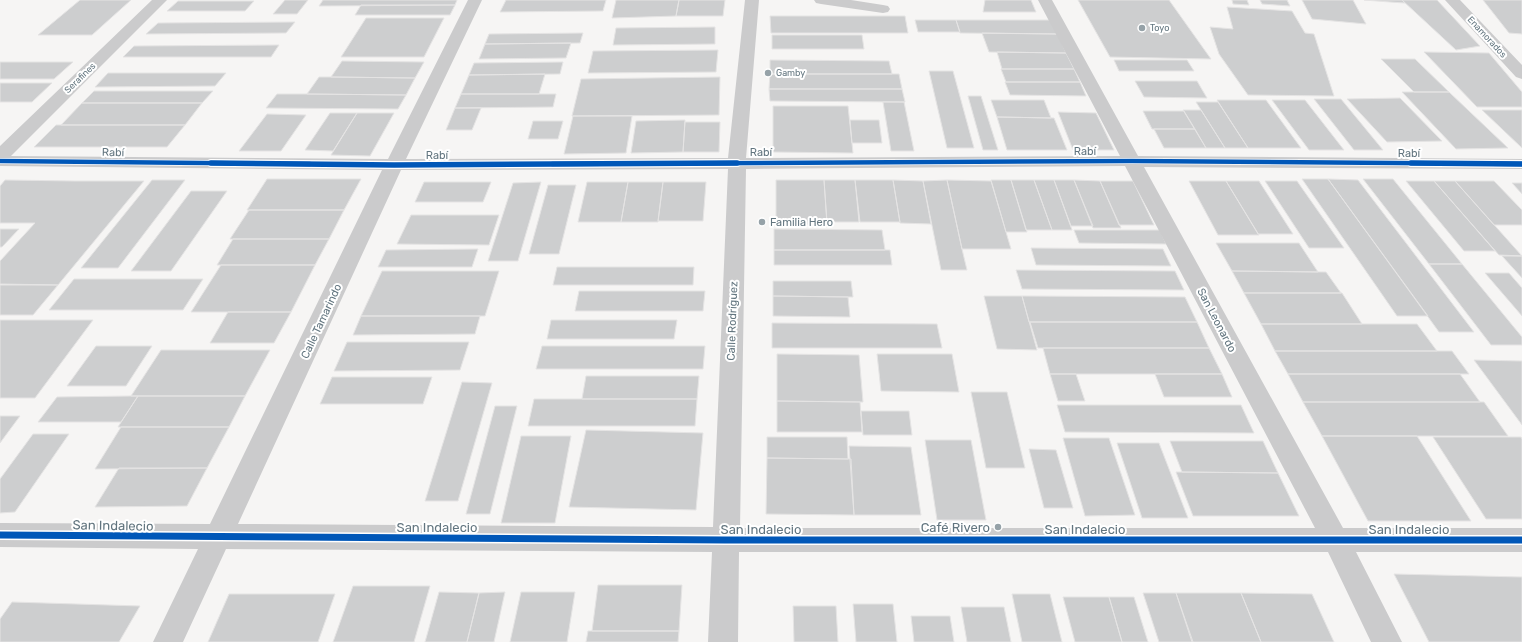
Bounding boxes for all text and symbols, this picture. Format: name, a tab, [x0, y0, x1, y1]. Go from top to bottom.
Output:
street label: Enamorados	[1465, 14, 1509, 60]
marker: Toyo	[1137, 23, 1147, 33]
place label: Toyo	[1150, 23, 1169, 33]
street label: Serafines	[63, 61, 98, 95]
marker: Gamby	[763, 68, 773, 78]
place label: Gamby	[776, 68, 805, 78]
street label: Rabí	[1074, 145, 1098, 158]
street label: Rabí	[102, 146, 126, 159]
street label: Rabí	[750, 146, 774, 159]
street label: Rabí	[1398, 147, 1422, 160]
street label: Rabí	[426, 149, 450, 162]
place label: Familia Hero	[770, 216, 833, 229]
marker: Familia Hero	[757, 217, 767, 227]
street label: Calle Rodríguez	[725, 281, 740, 361]
street label: Calle Tamarindo	[298, 282, 344, 361]
street label: San Leonardo	[1194, 286, 1239, 354]
street label: San Indalecio	[72, 517, 154, 534]
street label: San Indalecio	[397, 520, 477, 535]
place label: Café Rivero	[921, 520, 990, 535]
street label: San Indalecio	[721, 522, 801, 537]
marker: Café Rivero	[993, 522, 1003, 532]
street label: San Indalecio	[1045, 522, 1125, 537]
street label: San Indalecio	[1369, 522, 1449, 537]

